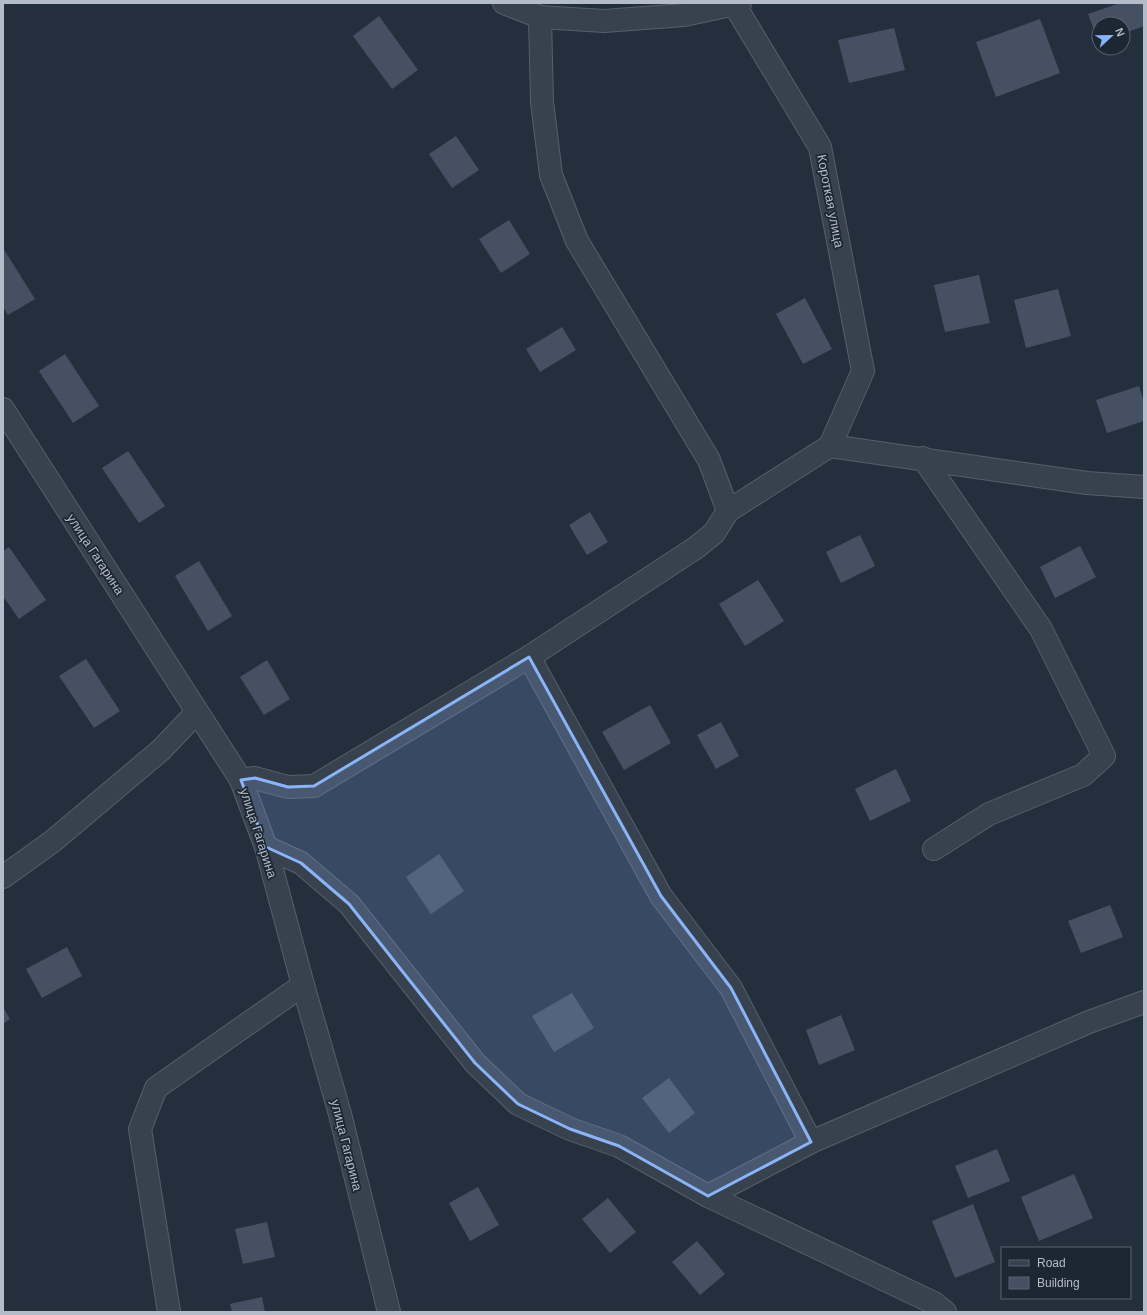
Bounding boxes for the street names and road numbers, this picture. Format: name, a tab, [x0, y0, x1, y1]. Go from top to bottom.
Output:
street label: Короткая улица	[814, 153, 847, 250]
street label: улица Гагарина	[64, 511, 128, 598]
street label: улица Гагарина	[237, 786, 280, 881]
street label: улица Гагарина	[328, 1098, 365, 1193]

